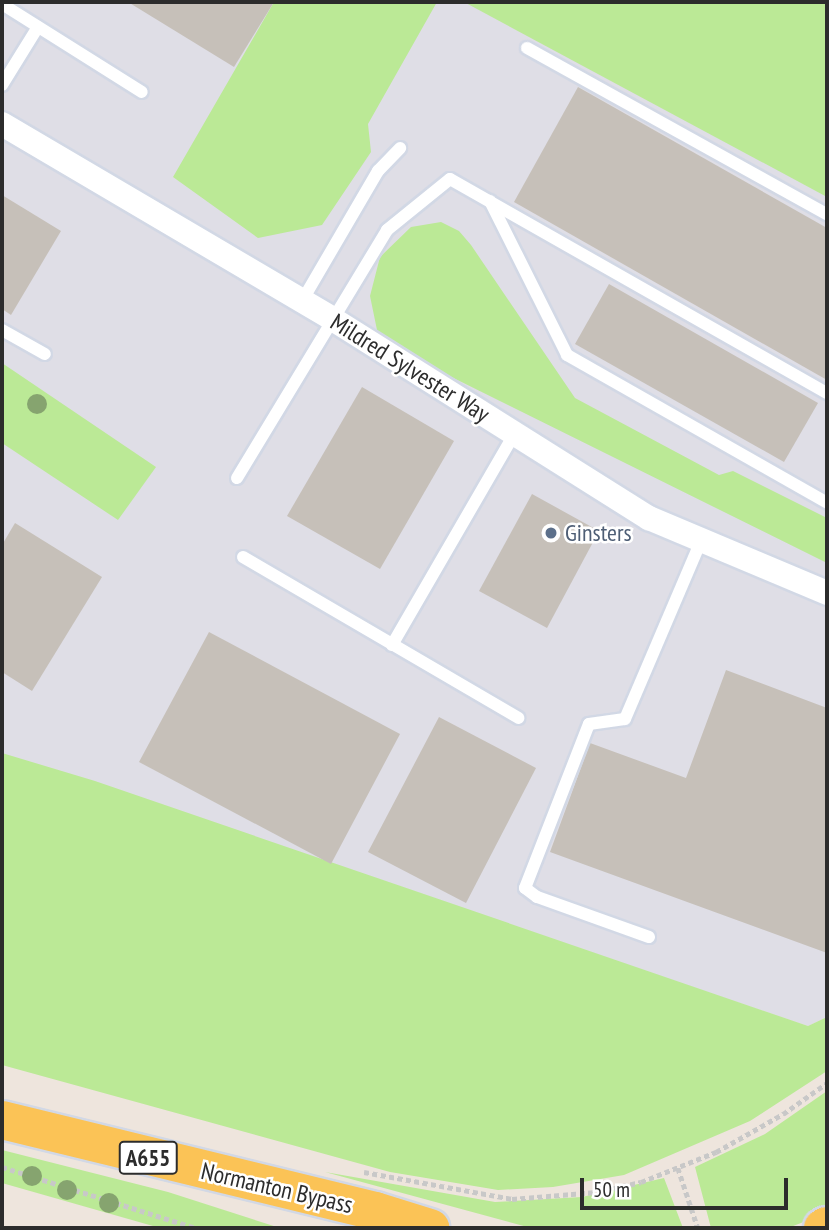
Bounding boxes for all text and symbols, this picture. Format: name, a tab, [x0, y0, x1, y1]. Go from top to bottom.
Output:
street label: Mildred Sylvester Way	[325, 307, 495, 429]
place label: Ginsters	[565, 519, 632, 547]
marker: Ginsters	[543, 525, 559, 541]
road number: A655	[118, 1138, 178, 1177]
street label: Normanton Bypass	[198, 1157, 356, 1219]
scale bar	[584, 1164, 792, 1208]
text: 50 m	[593, 1176, 630, 1203]

